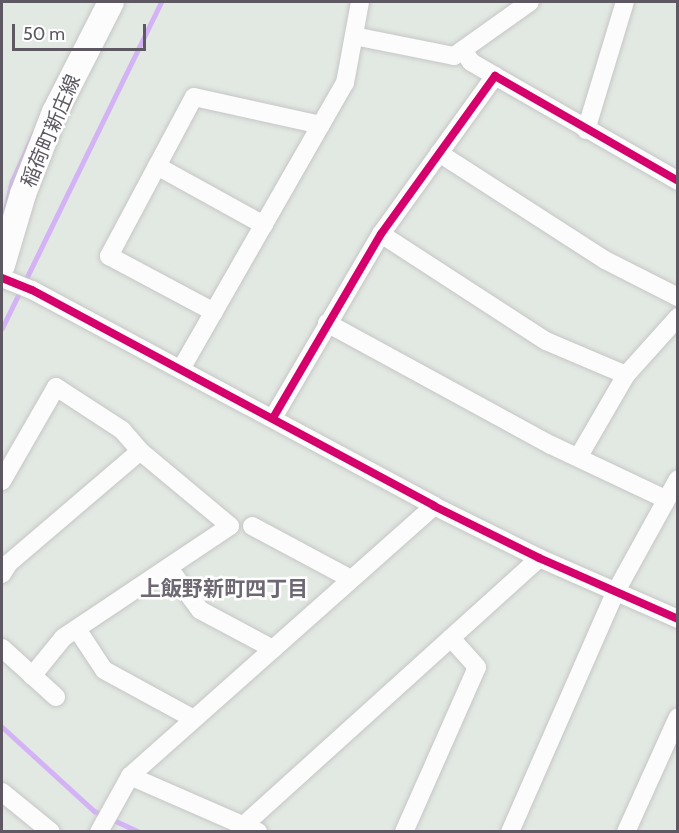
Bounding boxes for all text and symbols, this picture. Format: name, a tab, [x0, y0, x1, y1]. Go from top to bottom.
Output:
scale bar	[15, 12, 148, 50]
text: 50 m	[23, 23, 65, 45]
street label: 稲荷町新庄線	[17, 71, 85, 191]
district label: 上飯野新町四丁目	[140, 576, 308, 602]

